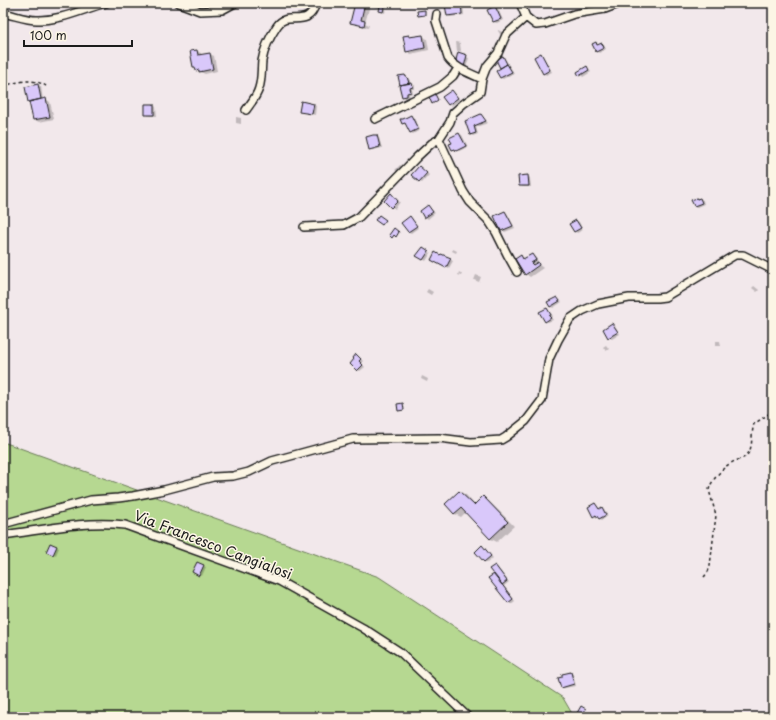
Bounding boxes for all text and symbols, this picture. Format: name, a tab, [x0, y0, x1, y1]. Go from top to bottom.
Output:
scale bar	[24, 22, 132, 48]
text: 100 m	[30, 26, 67, 44]
street label: Via Francesco Cangialosi	[131, 505, 295, 584]

